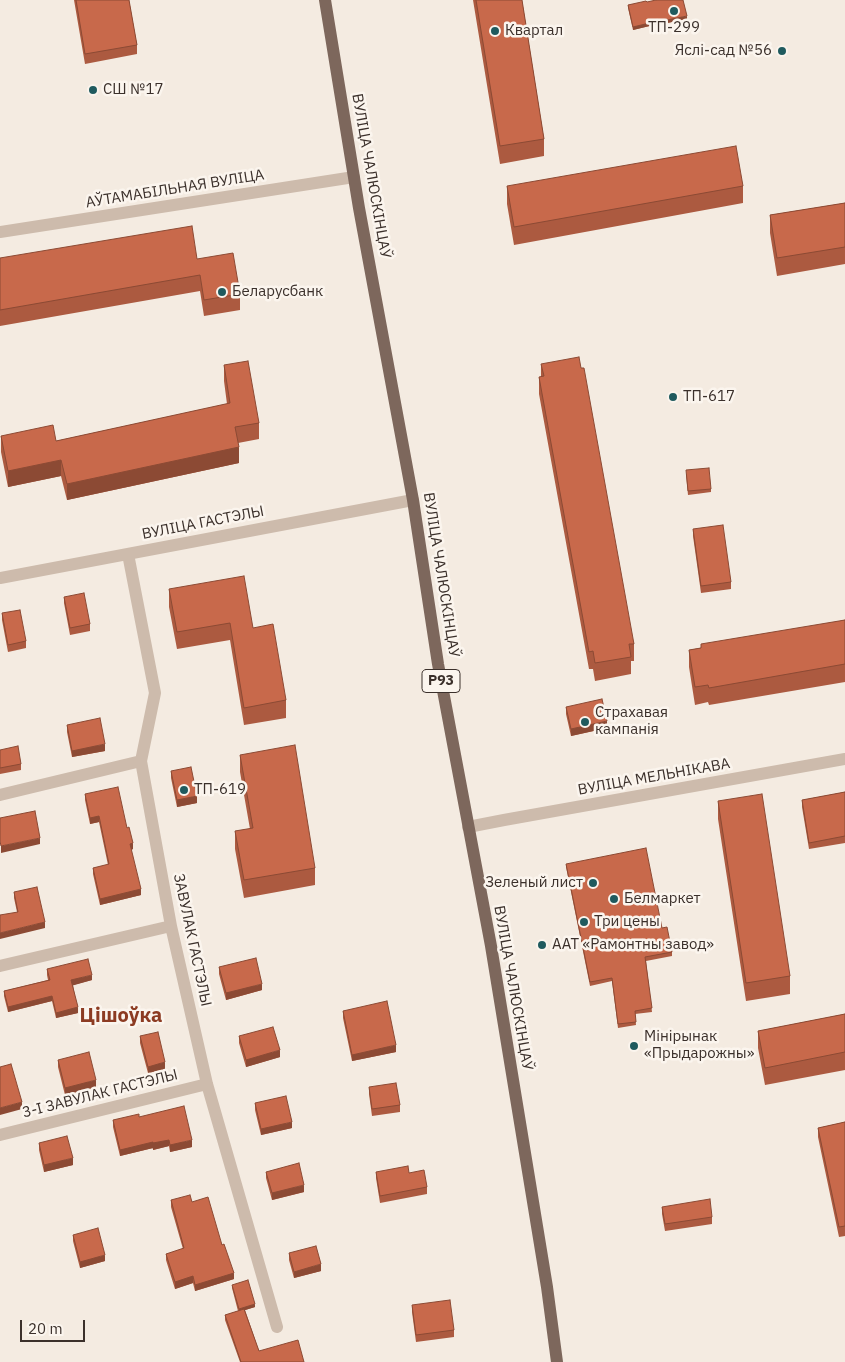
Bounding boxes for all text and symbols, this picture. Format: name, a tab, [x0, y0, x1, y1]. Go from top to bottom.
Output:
marker: ТП-299	[668, 5, 680, 17]
place label: ТП-299	[648, 19, 700, 37]
place label: Квартал	[505, 22, 563, 40]
marker: Квартал	[489, 25, 501, 37]
place label: Яслі-сад №56	[675, 42, 772, 60]
marker: Яслі-сад №56	[776, 45, 788, 57]
place label: СШ №17	[103, 81, 164, 99]
marker: СШ №17	[87, 84, 99, 96]
street label: ВУЛІЦА ЧАЛЮСКІНЦАЎ	[348, 92, 394, 260]
street label: АЎТАМАБІЛЬНАЯ ВУЛІЦА	[85, 166, 265, 212]
place label: Беларусбанк	[232, 283, 323, 301]
marker: Беларусбанк	[216, 286, 228, 298]
place label: ТП-617	[683, 388, 735, 406]
marker: ТП-617	[667, 391, 679, 403]
street label: ВУЛІЦА ЧАЛЮСКІНЦАЎ	[419, 491, 463, 659]
street label: ВУЛІЦА ГАСТЭЛЫ	[140, 502, 266, 544]
road number: Р93	[422, 669, 460, 692]
place label: Страхавая кампанія	[595, 704, 668, 739]
marker: Страхавая кампанія	[579, 716, 591, 728]
street label: ВУЛІЦА МЕЛЬНІКАВА	[577, 755, 731, 799]
place label: ТП-619	[194, 781, 246, 799]
marker: ТП-619	[178, 784, 190, 796]
street label: ЗАВУЛАК ГАСТЭЛЫ	[169, 872, 215, 1008]
place label: Зеленый лист	[485, 874, 583, 892]
marker: Зеленый лист	[587, 877, 599, 889]
place label: Белмаркет	[624, 890, 701, 908]
marker: Белмаркет	[608, 893, 620, 905]
street label: ВУЛІЦА ЧАЛЮСКІНЦАЎ	[490, 904, 536, 1072]
place label: Три цены	[594, 913, 660, 931]
marker: Три цены	[578, 916, 590, 928]
place label: ААТ «Рамонтны завод»	[552, 936, 714, 954]
marker: ААТ «Рамонтны завод»	[536, 939, 548, 951]
district label: Цішоўка	[80, 1004, 162, 1028]
place label: Мінірынак «Прыдарожны»	[644, 1028, 754, 1063]
marker: Мінірынак «Прыдарожны»	[628, 1040, 640, 1052]
street label: 3-І ЗАВУЛАК ГАСТЭЛЫ	[20, 1066, 180, 1122]
scale bar	[22, 1310, 88, 1342]
text: 20 m	[28, 1319, 63, 1338]

